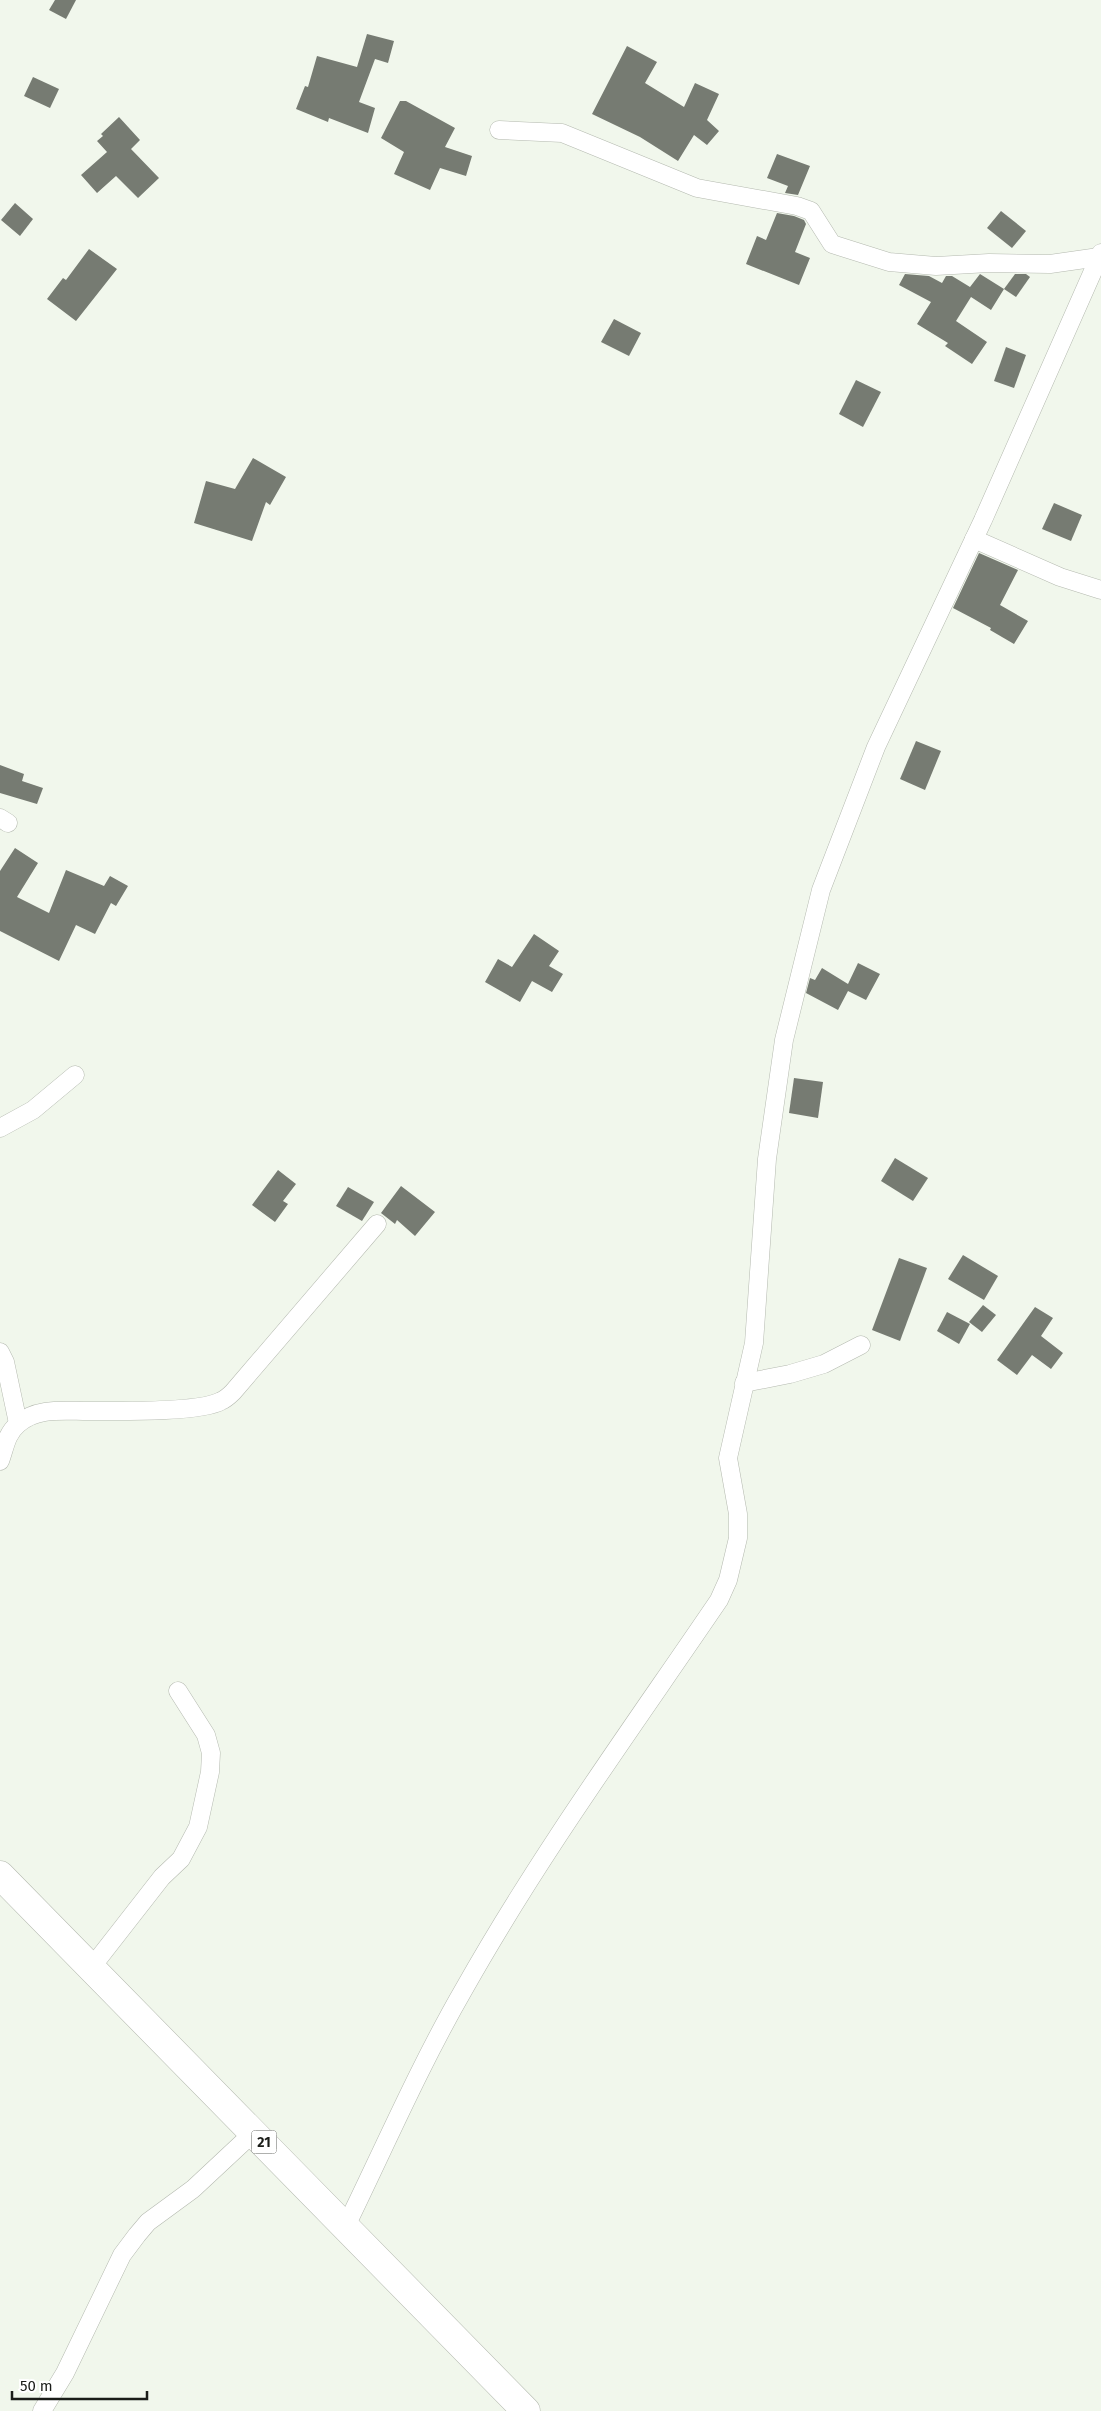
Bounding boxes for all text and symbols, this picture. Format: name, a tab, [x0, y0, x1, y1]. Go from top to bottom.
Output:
road number: 21	[252, 2130, 276, 2154]
scale bar	[12, 2368, 148, 2400]
text: 50 m	[20, 2377, 53, 2395]

